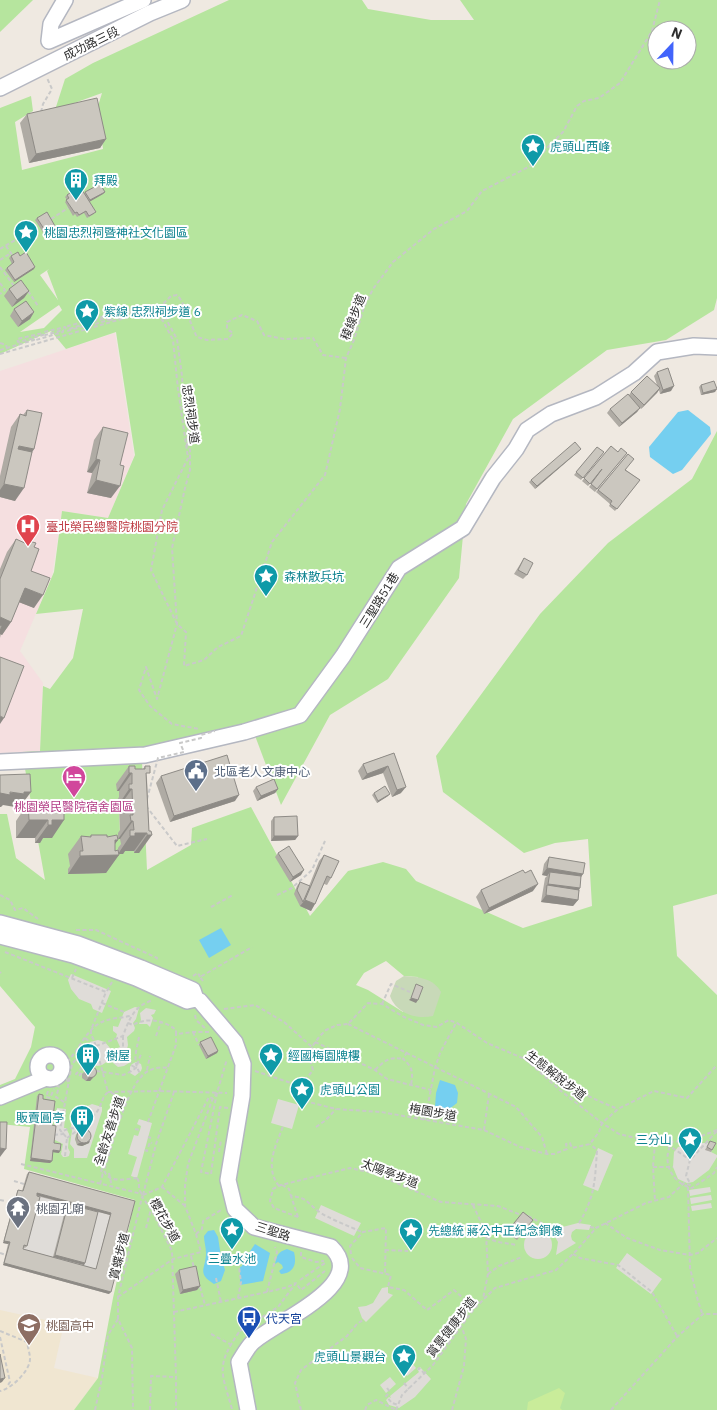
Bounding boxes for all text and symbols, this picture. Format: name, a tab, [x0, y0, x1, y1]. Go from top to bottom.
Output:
north arrow	[647, 20, 697, 70]
street label: 成功路三段	[61, 23, 121, 63]
text: N	[669, 23, 685, 43]
place icon: 虎頭山西峰	[520, 133, 546, 167]
place label: 虎頭山西峰	[550, 139, 610, 154]
building icon: 拜殿	[63, 167, 89, 201]
place label: 拜殿	[94, 173, 118, 188]
place icon: 桃園忠烈祠暨神社文化園區	[13, 219, 39, 253]
place label: 桃園忠烈祠暨神社文化園區	[44, 225, 188, 240]
street label: 稜線步道	[337, 292, 369, 342]
place icon: 紫線 忠烈祠步道 6	[74, 298, 100, 332]
place label: 紫線 忠烈祠步道 6	[104, 304, 201, 319]
street label: 忠烈祠步道	[179, 383, 203, 445]
hospital icon: 臺北榮民總醫院桃園分院	[15, 513, 41, 547]
place label: 臺北榮民總醫院桃園分院	[46, 519, 178, 534]
place icon: 森林散兵坑	[253, 563, 279, 597]
place label: 森林散兵坑	[284, 569, 344, 584]
street label: 三聖路51巷	[356, 570, 402, 630]
public building icon: 北區老人文康中心	[183, 758, 209, 792]
hotel icon: 桃園榮民醫院宿舍園區	[61, 764, 87, 798]
place label: 北區老人文康中心	[214, 764, 310, 779]
place label: 桃園榮民醫院宿舍園區	[14, 799, 134, 814]
building icon: 樹屋	[75, 1042, 101, 1076]
place icon: 經國梅園牌樓	[258, 1042, 284, 1076]
street label: 生態解說步道	[523, 1047, 589, 1103]
place label: 樹屋	[106, 1048, 130, 1063]
place label: 經國梅園牌樓	[288, 1048, 360, 1063]
place icon: 虎頭山公園	[289, 1076, 315, 1110]
place label: 虎頭山公園	[320, 1082, 380, 1097]
street label: 全齡友善步道	[91, 1094, 127, 1168]
street label: 梅園步道	[408, 1100, 458, 1124]
building icon: 販賣圓亭	[69, 1104, 95, 1138]
place label: 販賣圓亭	[16, 1110, 64, 1125]
place icon: 三分山	[677, 1126, 703, 1160]
place label: 三分山	[636, 1132, 672, 1147]
street label: 太陽亭步道	[359, 1155, 421, 1191]
temple icon: 桃園孔廟	[5, 1195, 31, 1229]
street label: 櫻花步道	[147, 1195, 183, 1245]
place label: 桃園孔廟	[36, 1201, 84, 1216]
place icon: 三疊水池	[219, 1216, 245, 1250]
place icon: 先總統 蔣公中正紀念銅像	[398, 1217, 424, 1251]
street label: 三聖路	[254, 1218, 292, 1244]
place label: 先總統 蔣公中正紀念銅像	[428, 1223, 563, 1238]
street label: 賞蝶步道	[106, 1231, 132, 1281]
place label: 三疊水池	[208, 1251, 256, 1266]
street label: 賞景健康步道	[423, 1294, 479, 1360]
bus stop icon: 代天宮	[236, 1305, 262, 1339]
place label: 代天宮	[266, 1311, 302, 1326]
school or university icon: 桃園高中	[16, 1312, 42, 1346]
place label: 桃園高中	[46, 1318, 94, 1333]
place icon: 虎頭山景觀台	[391, 1343, 417, 1377]
place label: 虎頭山景觀台	[314, 1349, 386, 1364]

